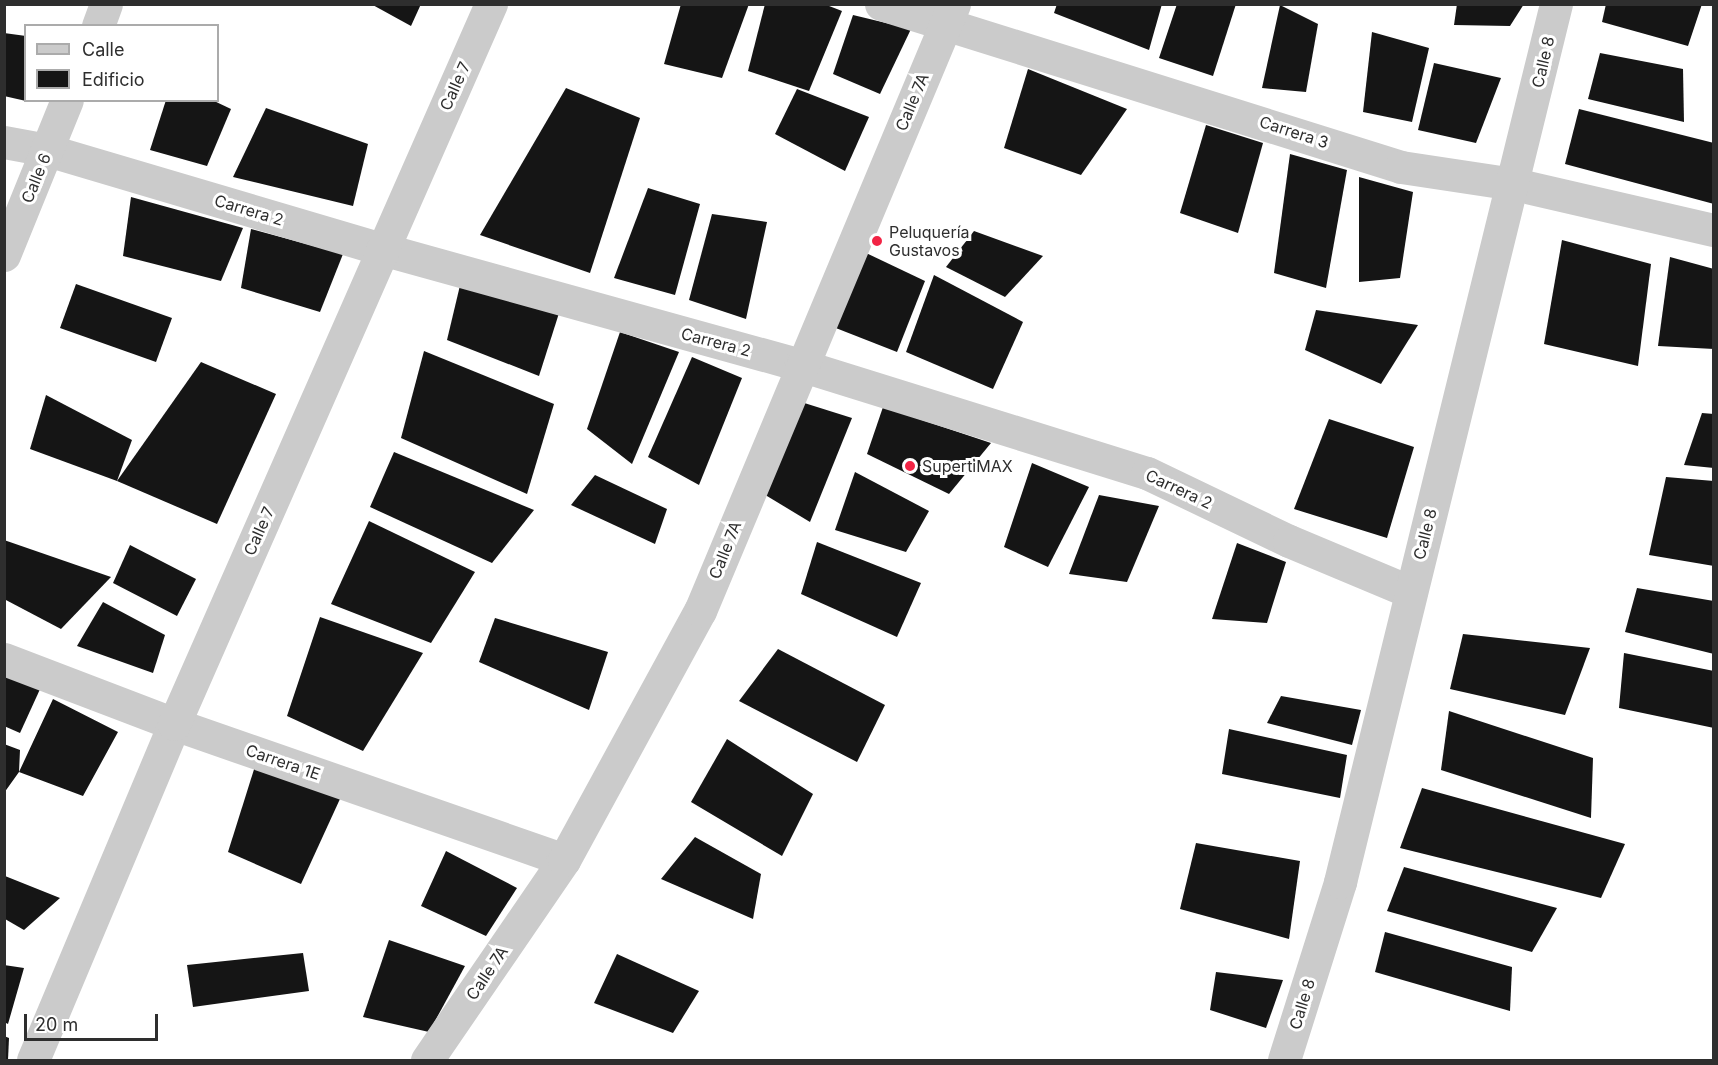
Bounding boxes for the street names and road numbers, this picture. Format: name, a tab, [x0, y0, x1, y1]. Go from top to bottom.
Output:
street label: Calle 8	[1528, 34, 1558, 90]
street label: Calle 7	[436, 59, 474, 113]
street label: Calle 7A	[891, 70, 933, 134]
street label: Carrera 3	[1257, 112, 1331, 152]
street label: Calle 6	[17, 150, 55, 206]
street label: Carrera 2	[212, 190, 286, 230]
street label: Carrera 2	[679, 324, 753, 360]
street label: Carrera 2	[1143, 465, 1215, 513]
street label: Calle 7	[240, 504, 278, 558]
street label: Calle 8	[1409, 506, 1441, 562]
street label: Calle 7A	[705, 518, 745, 582]
street label: Carrera 1E	[243, 740, 323, 784]
street label: Calle 7A	[462, 943, 512, 1003]
street label: Calle 8	[1285, 976, 1319, 1032]

